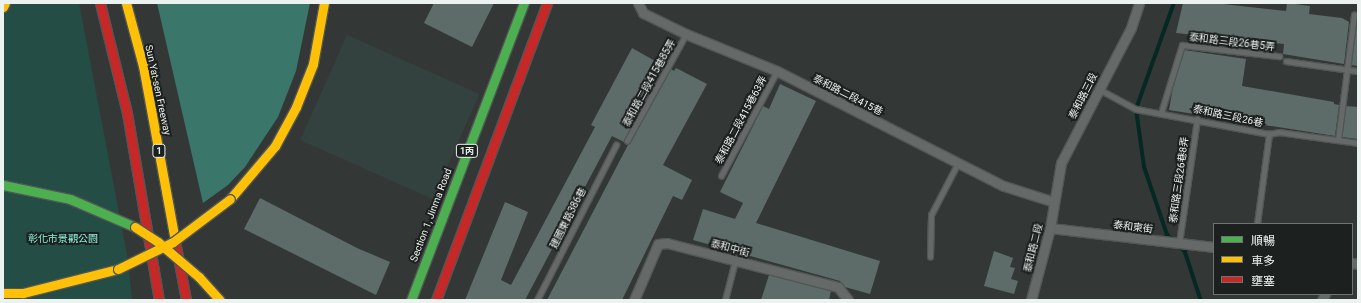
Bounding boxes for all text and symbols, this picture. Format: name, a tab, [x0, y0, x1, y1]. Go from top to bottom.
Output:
street label: 泰和路三段26巷5弄	[1188, 31, 1276, 53]
street label: 泰和路二段415巷85弄	[620, 37, 678, 129]
street label: Sun Yat-sen Freeway	[143, 44, 173, 136]
street label: 泰和路三段	[1066, 71, 1100, 121]
street label: 泰和路二段415巷	[811, 72, 885, 118]
street label: 泰和路二段415巷63弄	[713, 74, 769, 166]
street label: 泰和路三段26巷	[1192, 103, 1264, 129]
street label: 泰和路三段26巷8弄	[1167, 136, 1191, 224]
road number: 1	[152, 144, 166, 158]
road number: 1丙	[455, 144, 479, 158]
street label: Section 1, Jinma Road	[408, 167, 454, 263]
street label: 建國東路386巷	[547, 185, 589, 251]
street label: 泰和東街	[1112, 219, 1154, 235]
street label: 泰和路二段	[1021, 222, 1045, 274]
legend	[1213, 223, 1353, 295]
park label: 彰化市景觀公園	[28, 233, 98, 245]
text: 順暢	[1251, 234, 1275, 248]
street label: 泰和中街	[709, 237, 751, 259]
text: 車多	[1251, 254, 1275, 268]
text: 壅塞	[1251, 274, 1275, 288]

